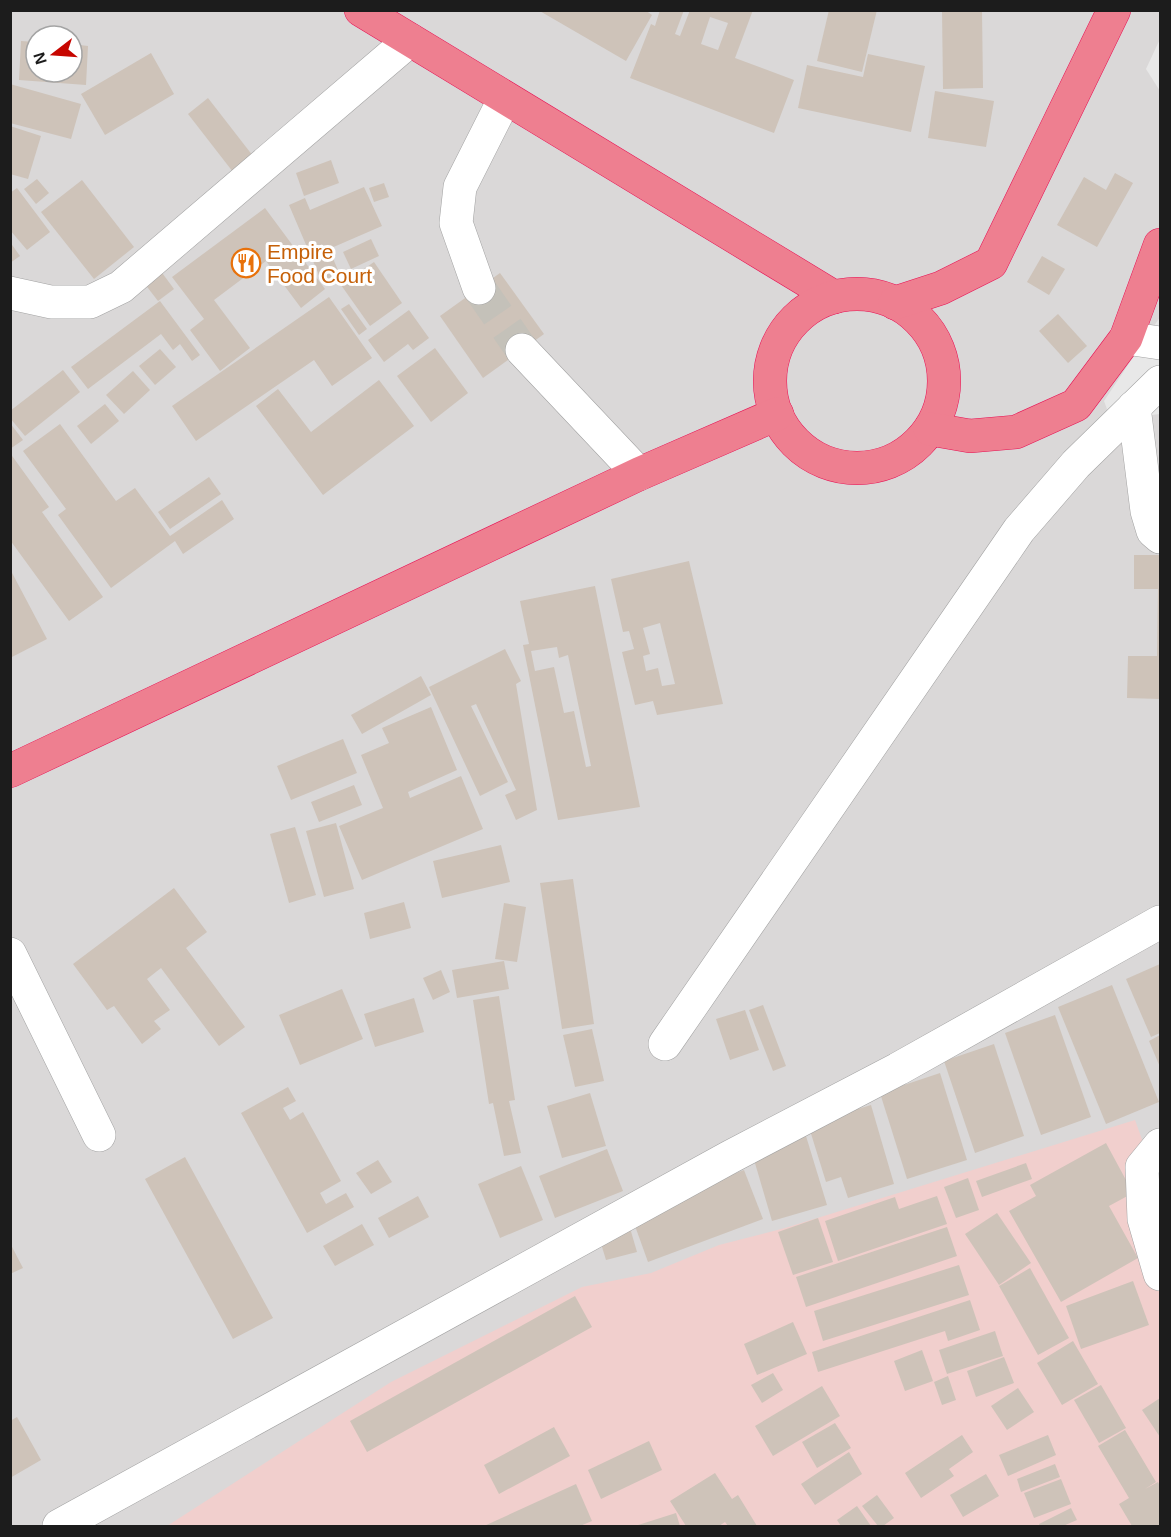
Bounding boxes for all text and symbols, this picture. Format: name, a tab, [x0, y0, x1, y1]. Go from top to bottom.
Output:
north arrow	[24, 24, 84, 84]
text: N	[30, 50, 50, 66]
place label: Empire Food Court	[267, 240, 372, 287]
restaurant icon: Empire Food Court	[230, 247, 262, 279]

